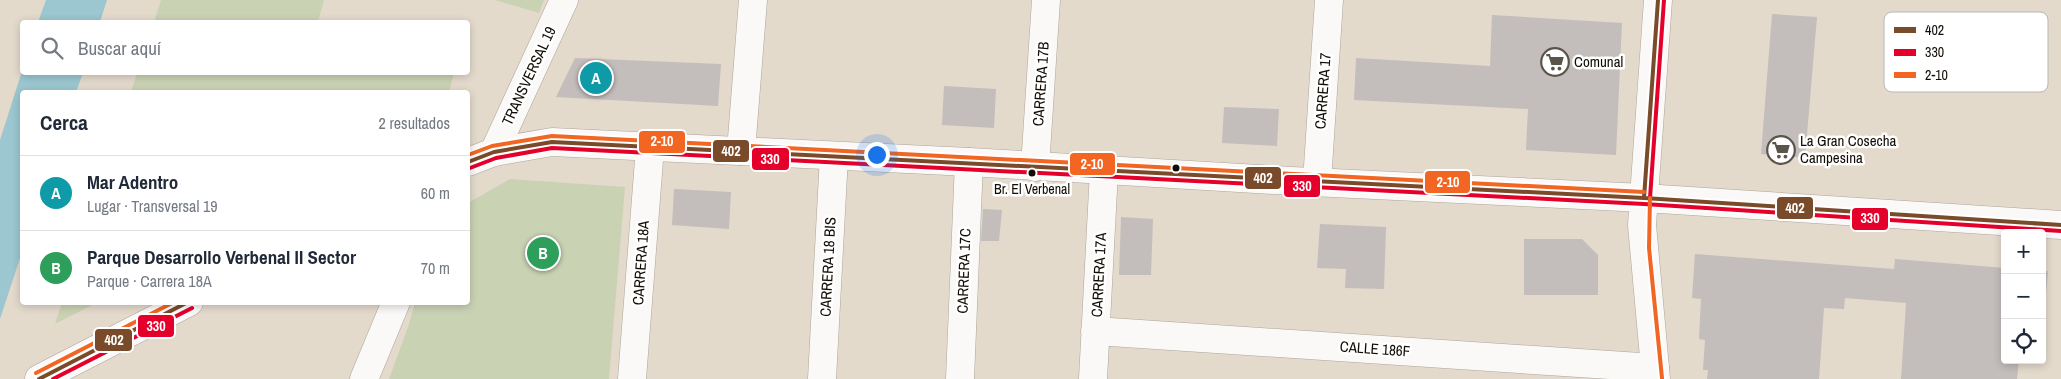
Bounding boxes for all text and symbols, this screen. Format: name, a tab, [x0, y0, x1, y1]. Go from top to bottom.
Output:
legend	[1884, 12, 2048, 92]
search box	[20, 20, 470, 75]
text: 402	[1925, 21, 1944, 39]
street label: TRANSVERSAL 19	[496, 23, 561, 129]
icon: search	[38, 34, 66, 62]
text: Buscar aquí	[78, 35, 161, 61]
street label: CARRERA 17B	[1027, 41, 1054, 127]
text: 330	[1925, 43, 1944, 61]
supermarket icon: Comunal	[1540, 47, 1570, 77]
place label: Comunal	[1574, 51, 1623, 72]
street label: CARRERA 17	[1309, 52, 1336, 130]
pin: A	[580, 59, 612, 97]
text: 2-10	[1925, 66, 1948, 84]
text: Cerca	[40, 108, 88, 137]
text: 2 resultados	[379, 112, 450, 134]
line badge: 2-10	[638, 130, 686, 154]
place label: La Gran Cosecha Campesina	[1800, 130, 1897, 168]
text: 2-10	[651, 132, 673, 150]
supermarket icon: La Gran Cosecha Campesina	[1766, 135, 1796, 165]
line badge: 402	[712, 139, 750, 163]
text: 402	[721, 142, 741, 160]
your location	[864, 142, 890, 168]
line badge: 330	[751, 147, 790, 171]
text: 330	[760, 150, 780, 168]
line badge: 2-10	[1069, 152, 1116, 176]
text: 2-10	[1081, 155, 1103, 173]
unlabelled marker	[1171, 163, 1181, 173]
line badge: 402	[1244, 166, 1282, 190]
marker: Br. El Verbenal	[1027, 168, 1037, 178]
text: Mar Adentro	[87, 169, 178, 195]
text: 402	[1253, 169, 1273, 187]
line badge: 2-10	[1424, 170, 1471, 194]
text: 2-10	[1437, 173, 1459, 191]
line badge: 330	[1283, 174, 1321, 198]
text: 330	[1292, 177, 1312, 195]
place label: Br. El Verbenal	[994, 180, 1070, 198]
text: A	[51, 182, 61, 204]
text: 60 m	[421, 182, 450, 204]
text: Lugar · Transversal 19	[87, 195, 218, 217]
line badge: 402	[1776, 196, 1814, 220]
text: 402	[1785, 199, 1805, 217]
line badge: 330	[1851, 207, 1889, 231]
text: 330	[1860, 209, 1880, 227]
street label: CARRERA 18 BIS	[814, 217, 841, 317]
street label: CARRERA 18A	[627, 219, 654, 306]
street label: CARRERA 17C	[952, 228, 975, 314]
map controls	[2001, 229, 2046, 364]
button: +	[2001, 229, 2046, 274]
street label: CARRERA 17A	[1086, 231, 1111, 318]
pin: B	[527, 234, 559, 272]
text: Parque Desarrollo Verbenal II Sector	[87, 244, 356, 270]
text: B	[51, 257, 61, 279]
text: 70 m	[421, 257, 450, 279]
text: Parque · Carrera 18A	[87, 270, 212, 292]
button: −	[2001, 274, 2046, 319]
line badge: 330	[137, 314, 175, 338]
text: 330	[146, 317, 166, 335]
button: locate	[2001, 319, 2046, 364]
line badge: 402	[94, 328, 133, 352]
text: 402	[104, 331, 124, 349]
street label: CALLE 186F	[1339, 336, 1411, 361]

